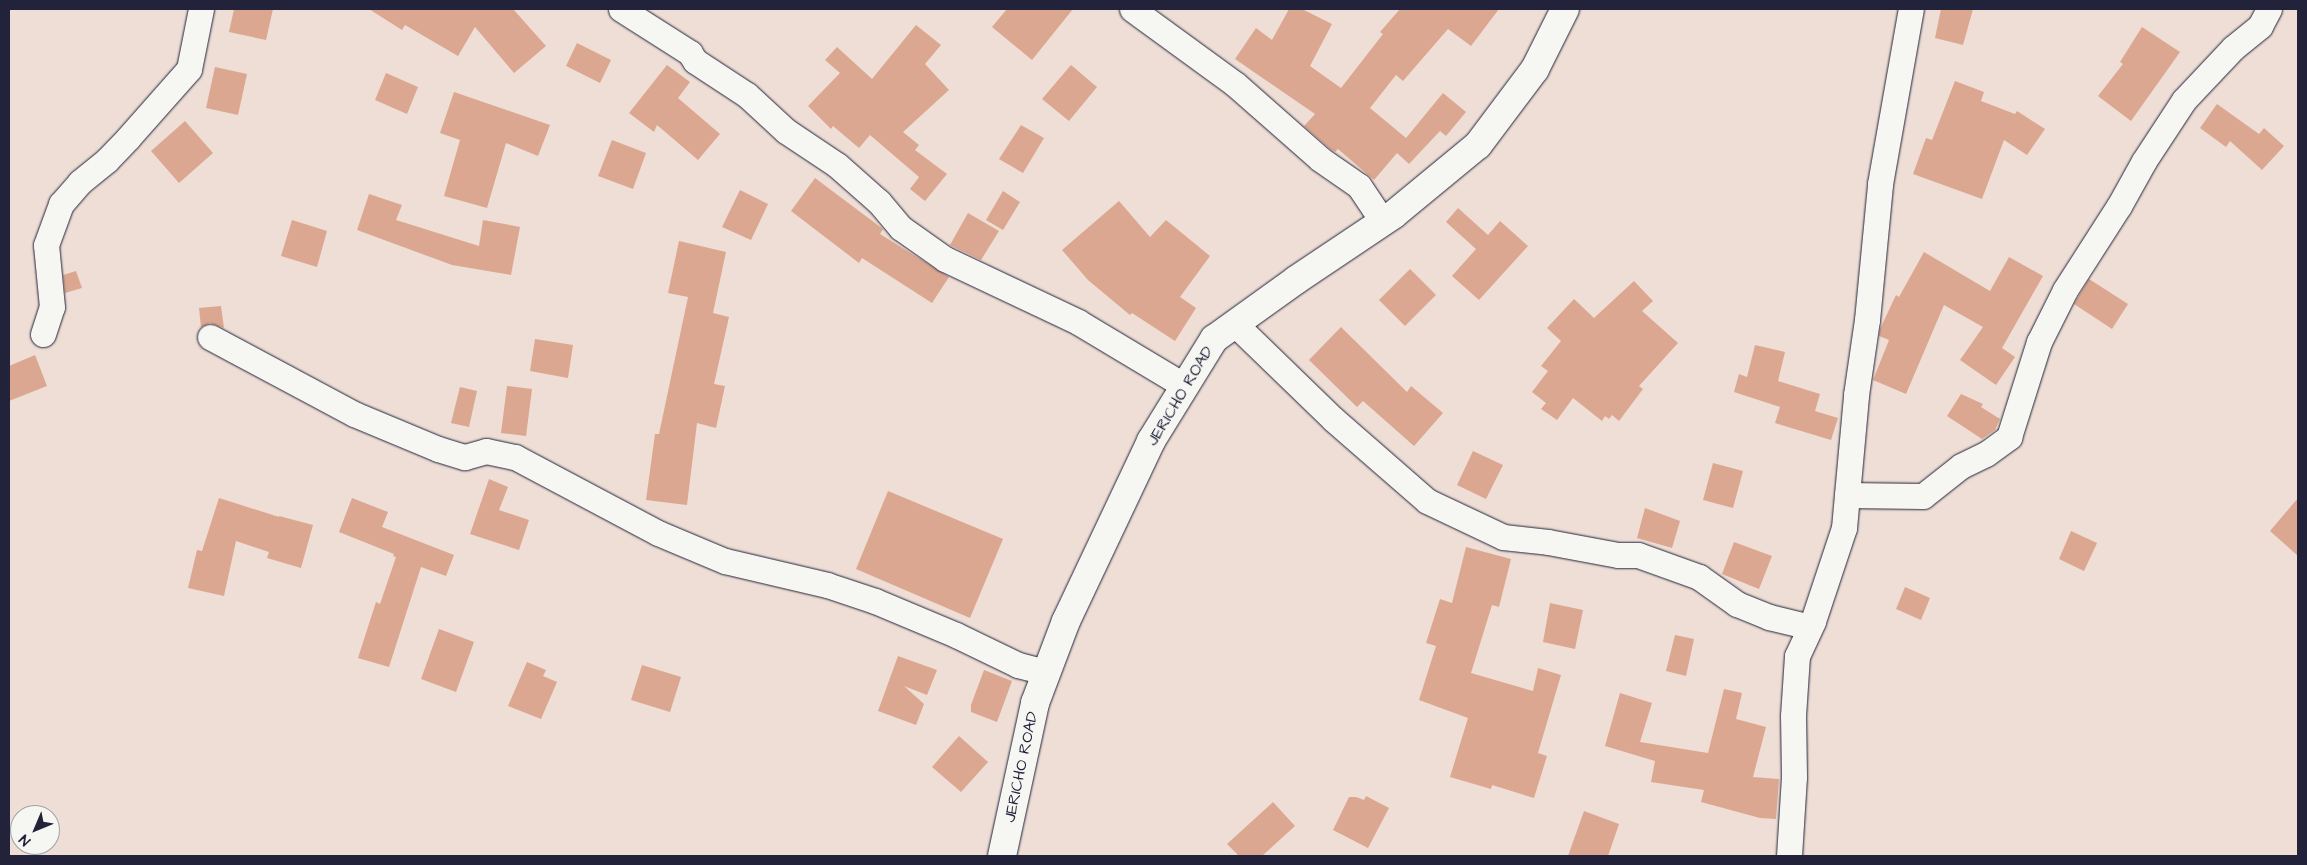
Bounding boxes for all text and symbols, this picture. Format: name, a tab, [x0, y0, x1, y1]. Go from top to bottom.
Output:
street label: JERICHO ROAD	[1143, 343, 1217, 449]
street label: JERICHO ROAD	[1000, 710, 1042, 824]
north arrow	[10, 805, 60, 855]
text: N	[15, 830, 35, 850]

